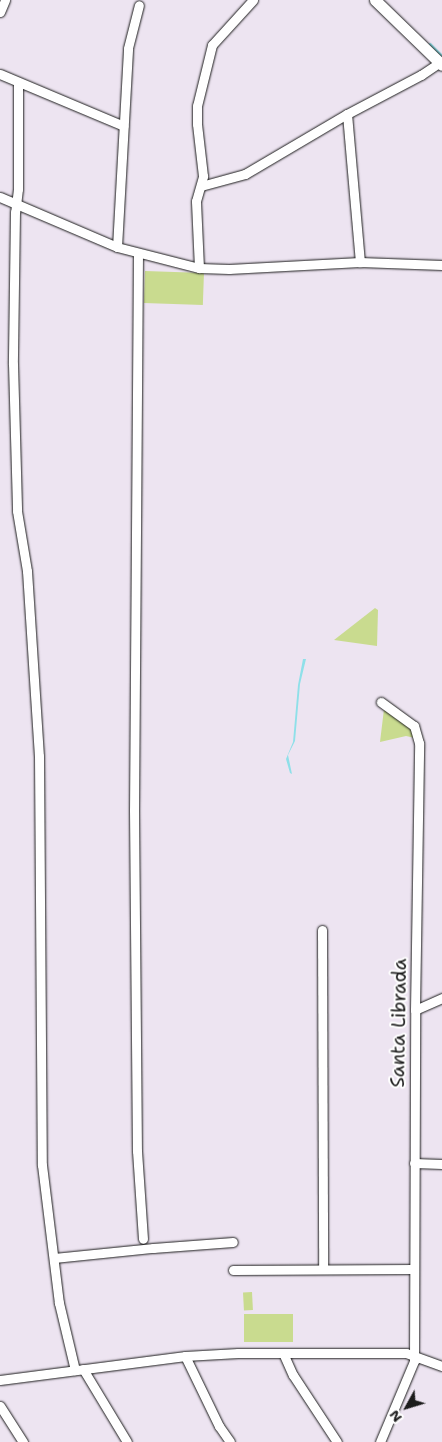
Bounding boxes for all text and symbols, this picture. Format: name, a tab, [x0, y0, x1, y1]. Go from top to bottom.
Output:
street label: Santa Librada	[386, 958, 412, 1088]
north arrow	[382, 1382, 432, 1432]
text: N	[385, 1406, 406, 1426]

